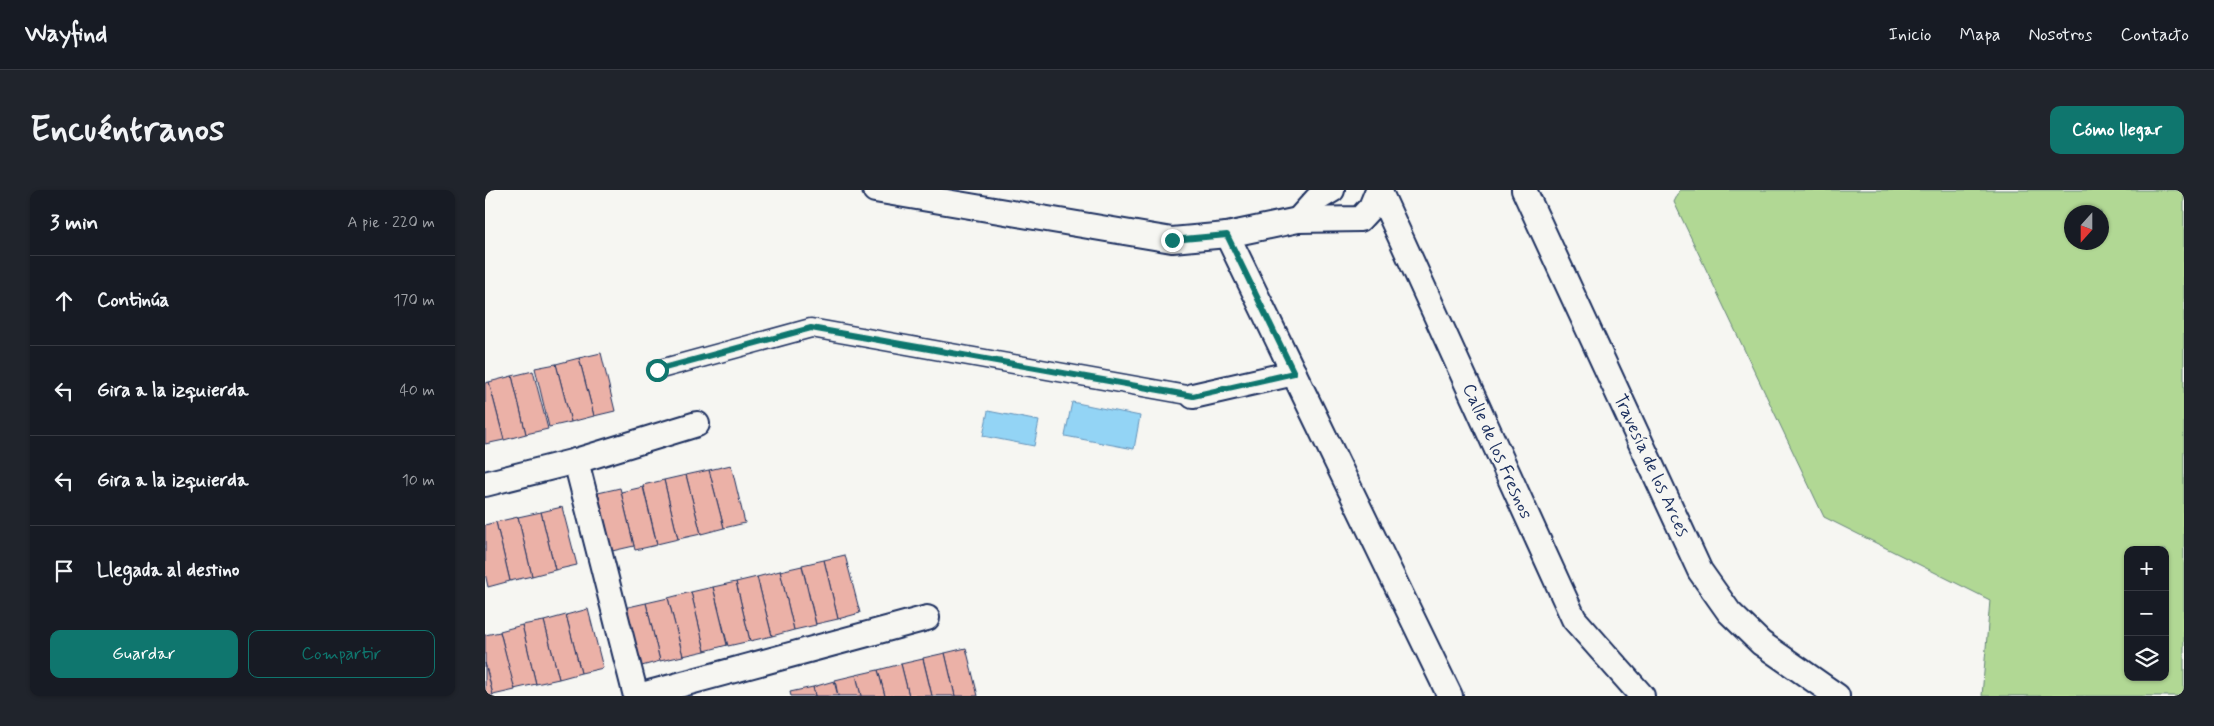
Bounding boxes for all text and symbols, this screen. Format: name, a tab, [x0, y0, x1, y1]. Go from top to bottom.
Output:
text: Wayfind	[25, 19, 107, 50]
text: Inicio	[1889, 23, 1931, 47]
text: Mapa	[1959, 23, 2000, 47]
text: Nosotros	[2028, 23, 2093, 47]
text: Contacto	[2121, 23, 2189, 47]
button: Cómo llegar	[2050, 106, 2184, 154]
text: Encuéntranos	[30, 107, 225, 153]
north arrow	[2064, 205, 2109, 250]
text: 3 min	[50, 209, 98, 237]
text: A pie · 220 m	[347, 212, 435, 233]
route end	[1161, 229, 1184, 252]
icon: ahead	[50, 287, 78, 315]
text: Continúa	[97, 288, 169, 313]
text: 170 m	[393, 290, 435, 311]
route start	[646, 359, 669, 382]
icon: left	[50, 377, 78, 405]
text: Gira a la izquierda	[97, 378, 248, 403]
text: 40 m	[399, 380, 435, 401]
street label: Calle de los Fresnos	[1456, 380, 1538, 523]
street label: Travesía de los Arces	[1608, 390, 1695, 541]
icon: left	[50, 467, 78, 495]
text: Gira a la izquierda	[97, 468, 248, 493]
text: 10 m	[402, 470, 435, 491]
map controls	[2124, 546, 2169, 681]
button: +	[2124, 546, 2169, 591]
icon: arrive	[50, 557, 78, 585]
text: Llegada al destino	[97, 558, 239, 583]
button: −	[2124, 591, 2169, 636]
button: Guardar	[50, 630, 238, 678]
button: Compartir	[248, 630, 435, 678]
button: layers	[2124, 636, 2169, 681]

